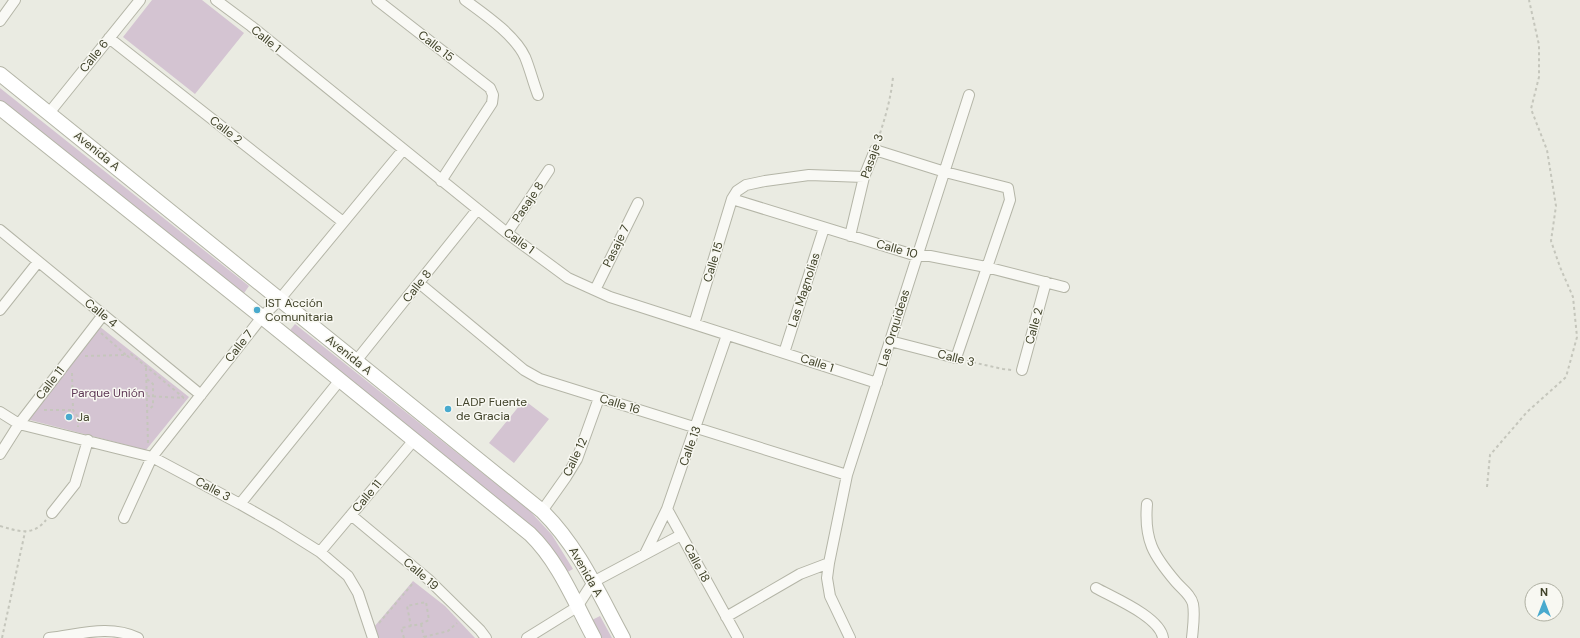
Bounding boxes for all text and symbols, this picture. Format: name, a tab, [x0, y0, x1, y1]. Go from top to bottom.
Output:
street label: Calle 1	[248, 22, 284, 56]
street label: Calle 15	[415, 27, 457, 65]
street label: Calle 6	[76, 36, 112, 76]
street label: Calle 2	[206, 112, 246, 148]
street label: Avenida A	[71, 127, 123, 175]
street label: Pasaje 3	[857, 132, 887, 180]
street label: Pasaje 8	[509, 178, 547, 226]
street label: Pasaje 7	[599, 222, 633, 270]
street label: Calle 1	[500, 224, 538, 258]
street label: Calle 10	[874, 236, 920, 262]
street label: Calle 15	[699, 240, 727, 284]
street label: Las Magnolias	[784, 251, 824, 329]
street label: Calle 8	[399, 266, 435, 306]
street label: Las Orquideas	[875, 288, 913, 368]
street label: Calle 4	[81, 295, 121, 331]
place label: IST Acción Comunitaria	[265, 295, 333, 325]
marker: IST Acción Comunitaria	[252, 305, 262, 315]
street label: Calle 2	[1021, 306, 1047, 346]
street label: Calle 7	[221, 327, 257, 365]
street label: Avenida A	[323, 331, 375, 379]
street label: Calle 3	[936, 346, 976, 370]
street label: Calle 1	[798, 350, 836, 376]
street label: Calle 11	[32, 363, 68, 403]
park label: Parque Unión	[71, 385, 145, 401]
street label: Calle 16	[598, 390, 642, 418]
place label: LADP Fuente de Gracia	[456, 394, 527, 424]
marker: LADP Fuente de Gracia	[443, 404, 453, 414]
place label: Ja	[77, 409, 90, 425]
marker: Ja	[64, 412, 74, 422]
street label: Calle 13	[675, 424, 705, 468]
street label: Calle 12	[559, 435, 591, 479]
street label: Calle 3	[193, 473, 233, 505]
street label: Calle 11	[349, 476, 385, 516]
street label: Calle 18	[680, 541, 714, 585]
street label: Avenida A	[565, 544, 607, 600]
street label: Calle 19	[400, 554, 442, 594]
north arrow	[1524, 582, 1564, 622]
text: N	[1540, 585, 1548, 599]

